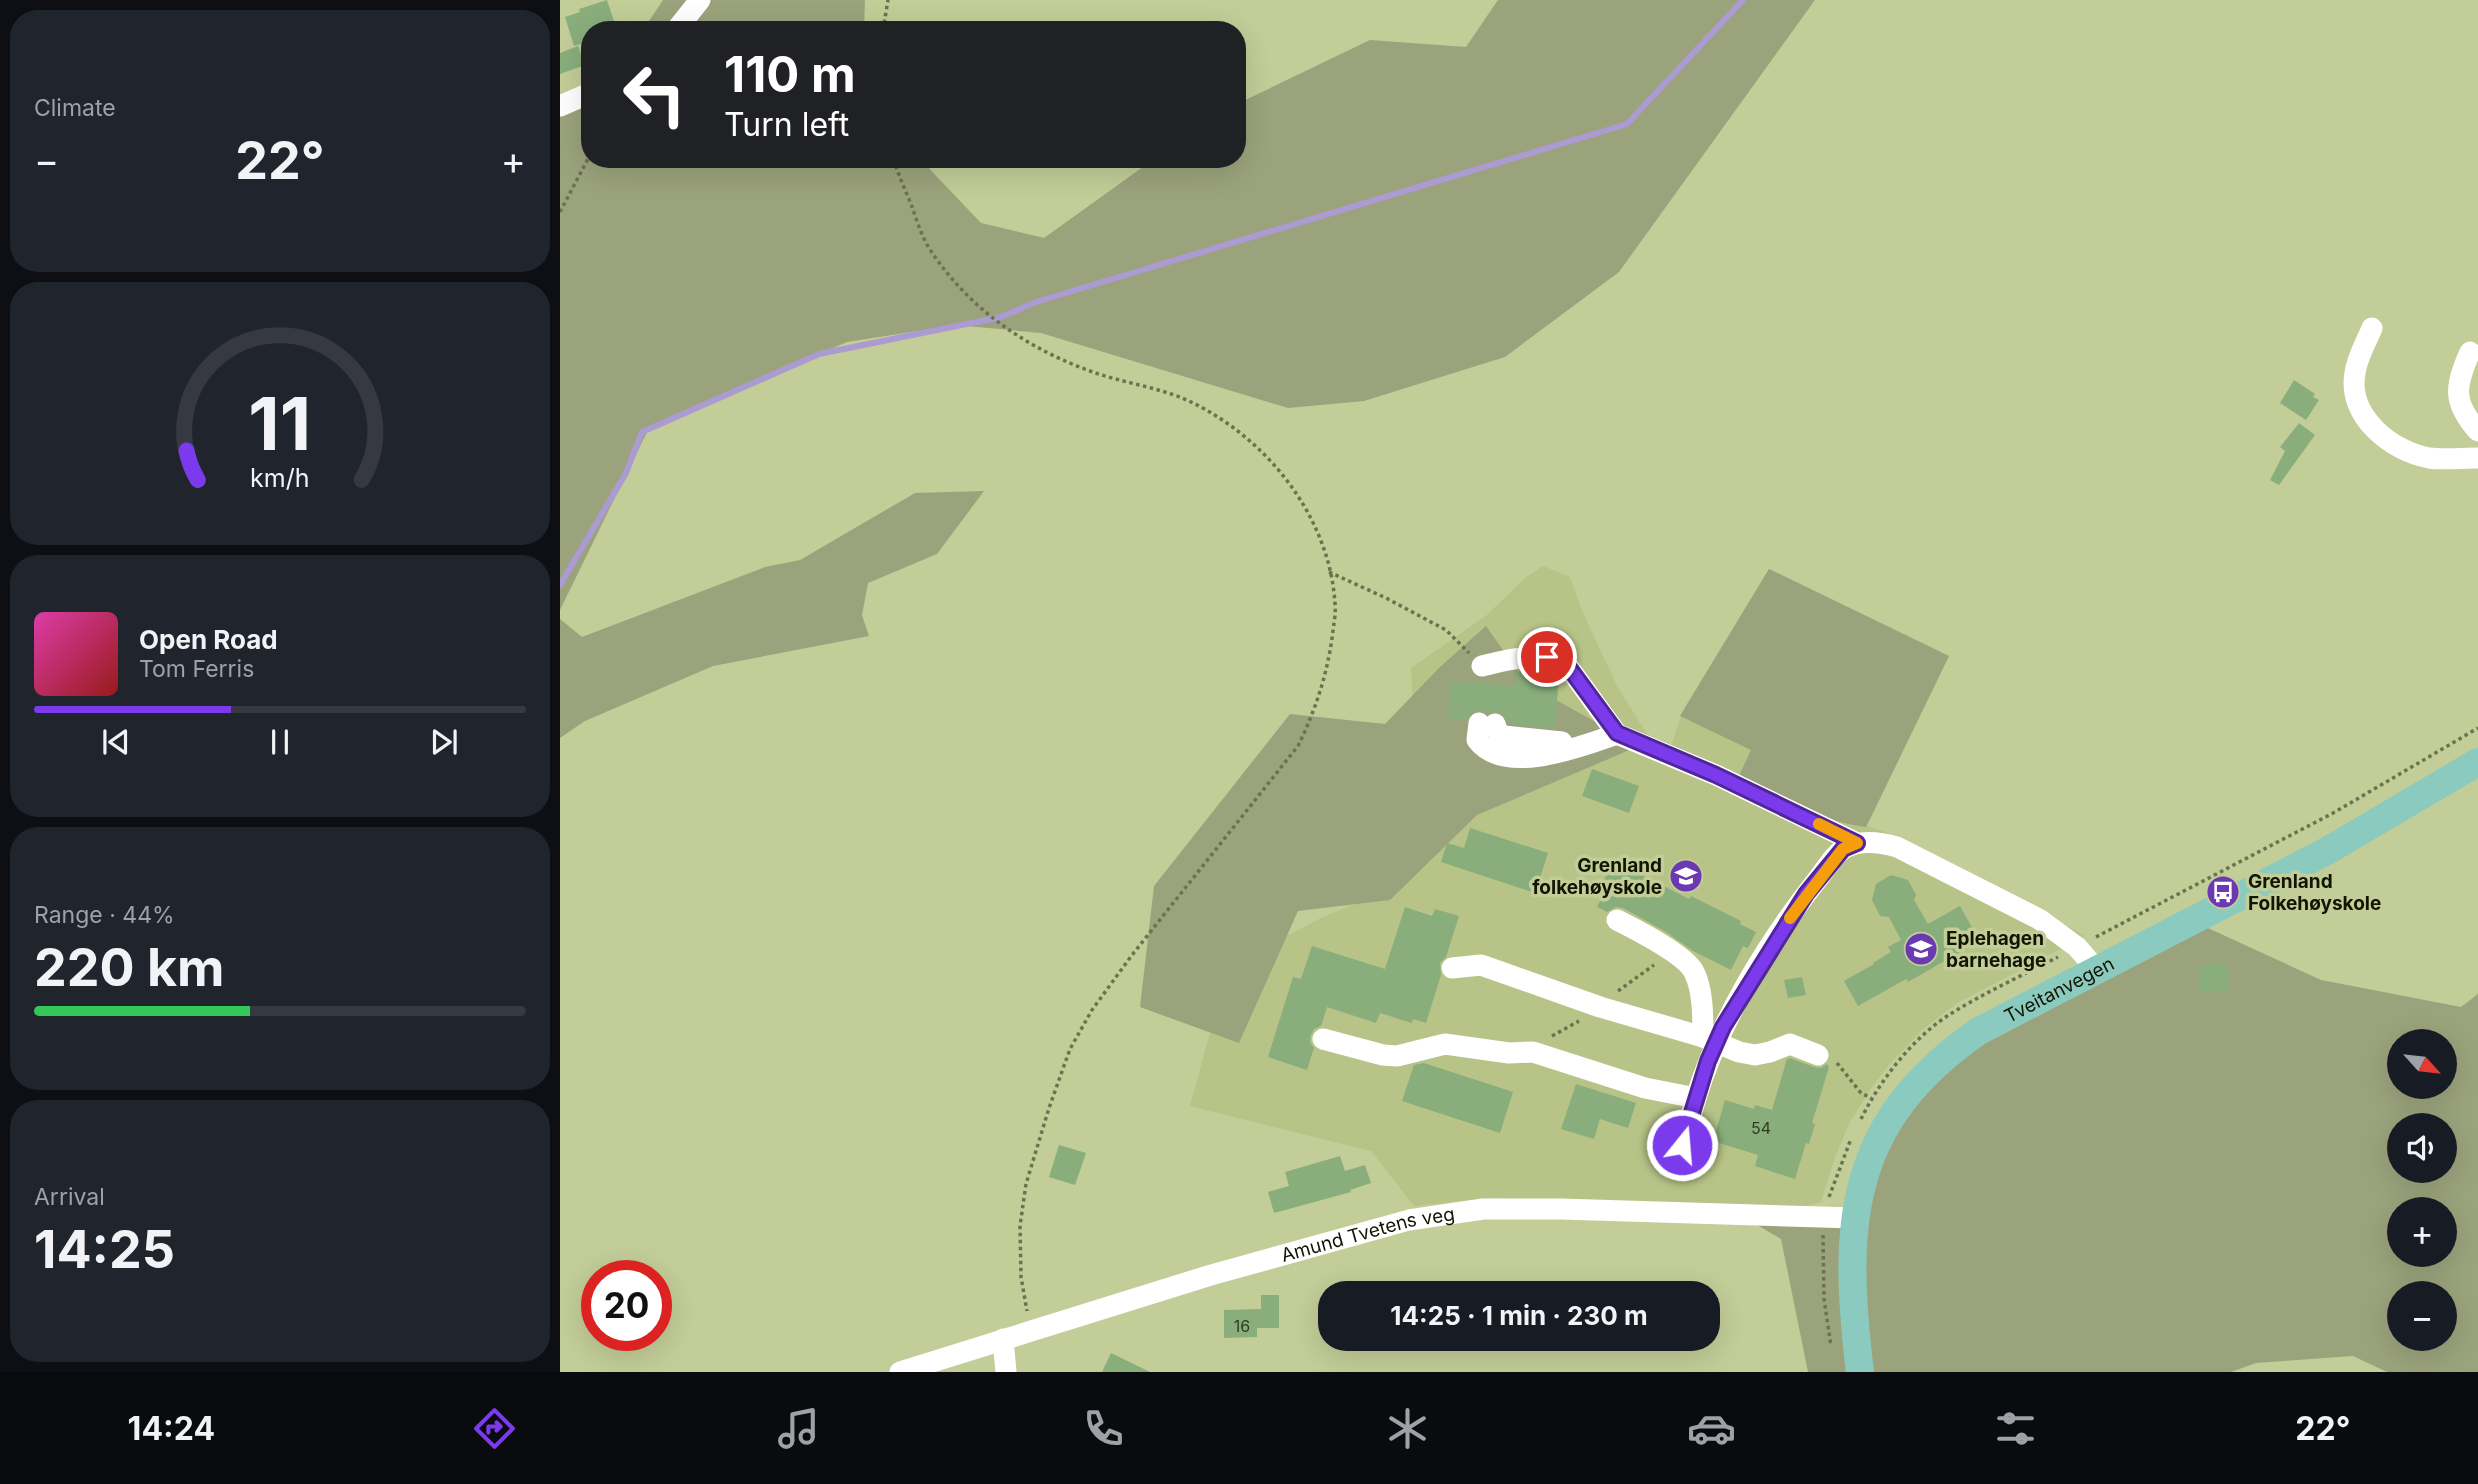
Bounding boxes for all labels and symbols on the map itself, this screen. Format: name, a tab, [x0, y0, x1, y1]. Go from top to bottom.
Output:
pin	[1517, 627, 1577, 687]
place label: Grenland folkehøyskole	[1532, 854, 1662, 899]
school or university icon: Grenland folkehøyskole	[1667, 857, 1705, 895]
place label: Grenland Folkehøyskole	[2248, 870, 2381, 915]
bus stop icon: Grenland Folkehøyskole	[2204, 873, 2242, 911]
place label: Eplehagen barnehage	[1946, 927, 2046, 972]
school or university icon: Eplehagen barnehage	[1902, 930, 1940, 968]
street label: Tveitanvegen	[2000, 952, 2118, 1028]
north arrow	[2387, 1029, 2457, 1099]
position arrow	[1645, 1108, 1719, 1182]
house number: 54	[1751, 1118, 1771, 1138]
street label: Amund Tvetens veg	[1278, 1202, 1456, 1267]
speed limit sign: 20	[581, 1260, 672, 1351]
house number: 16	[1234, 1316, 1250, 1336]

